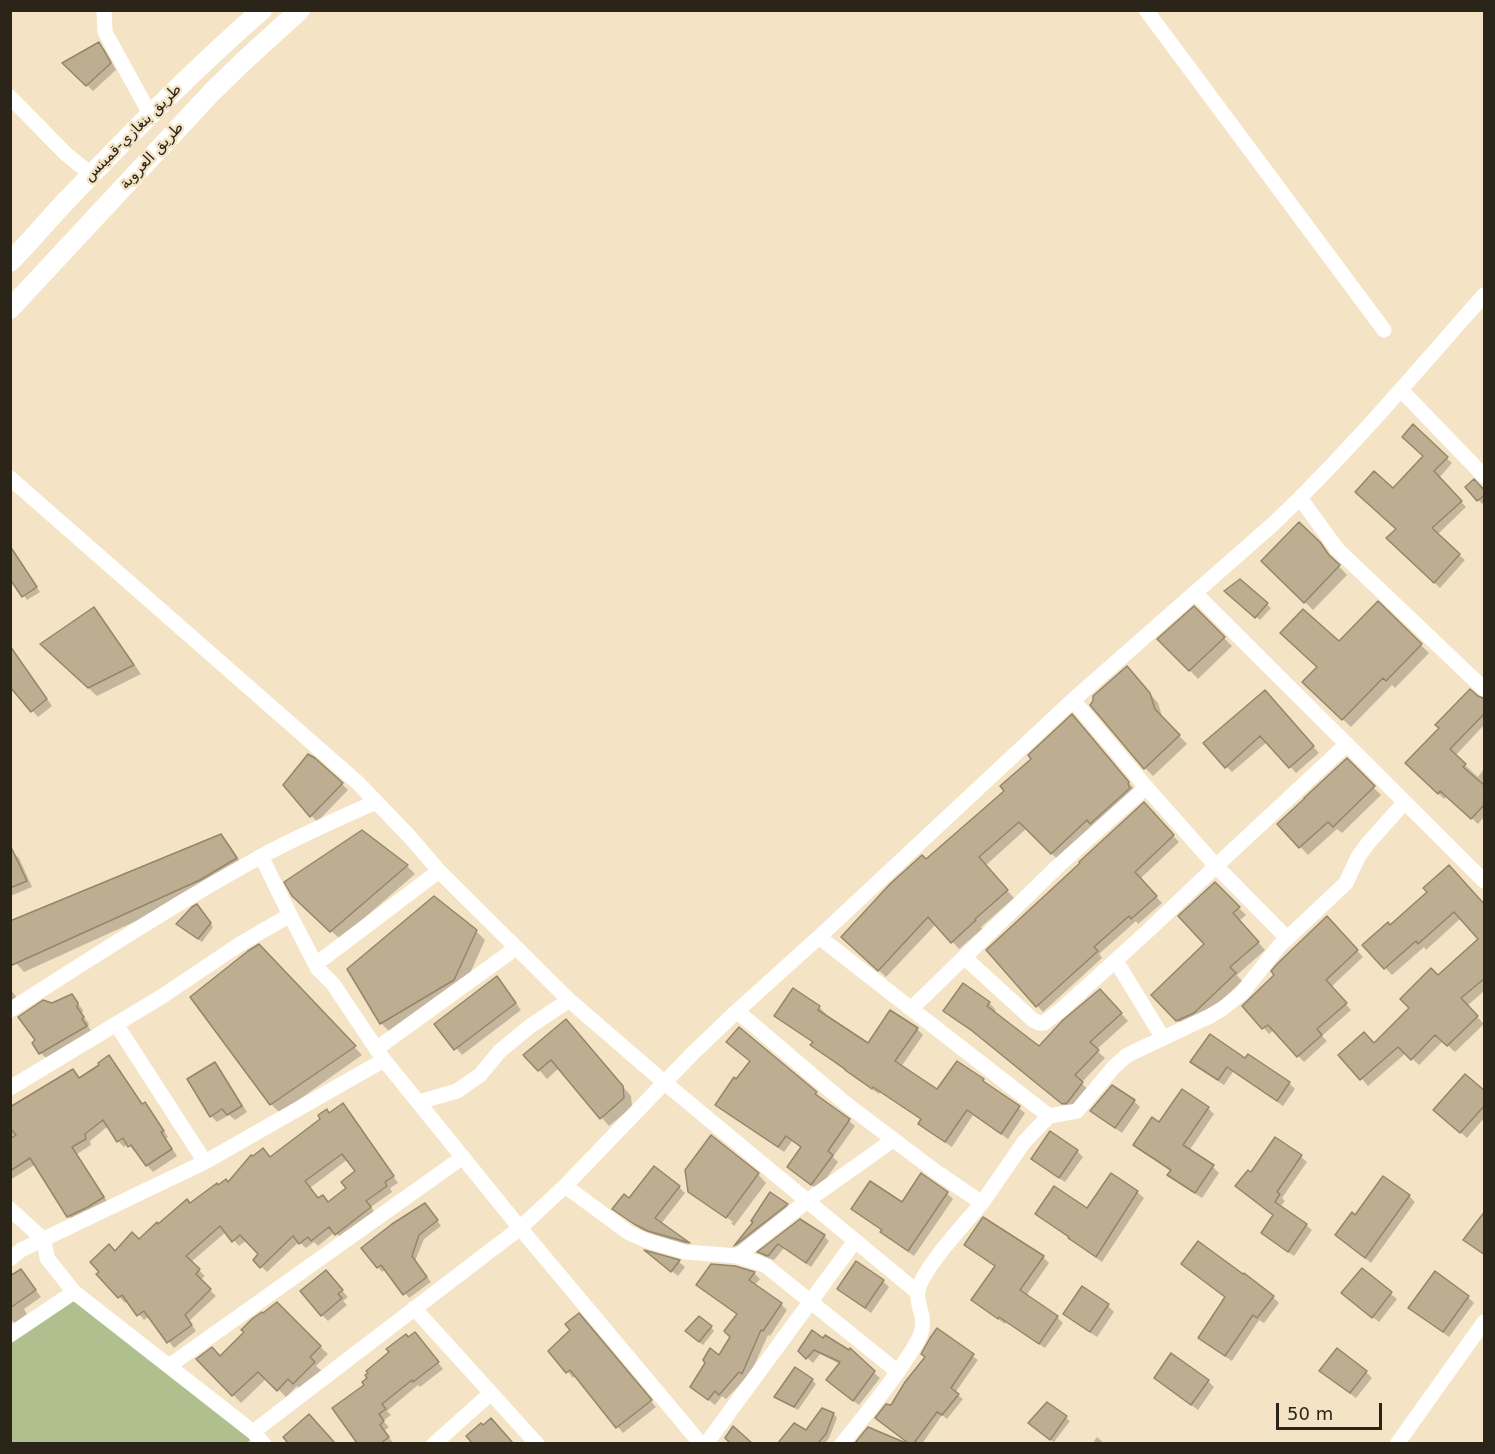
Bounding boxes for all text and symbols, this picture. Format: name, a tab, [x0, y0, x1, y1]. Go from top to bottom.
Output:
street label: طريق بنغازي-قمينس	[80, 80, 186, 186]
street label: طريق العروبة	[116, 119, 188, 193]
scale bar	[1279, 1391, 1386, 1429]
text: 50 m	[1287, 1403, 1333, 1424]

